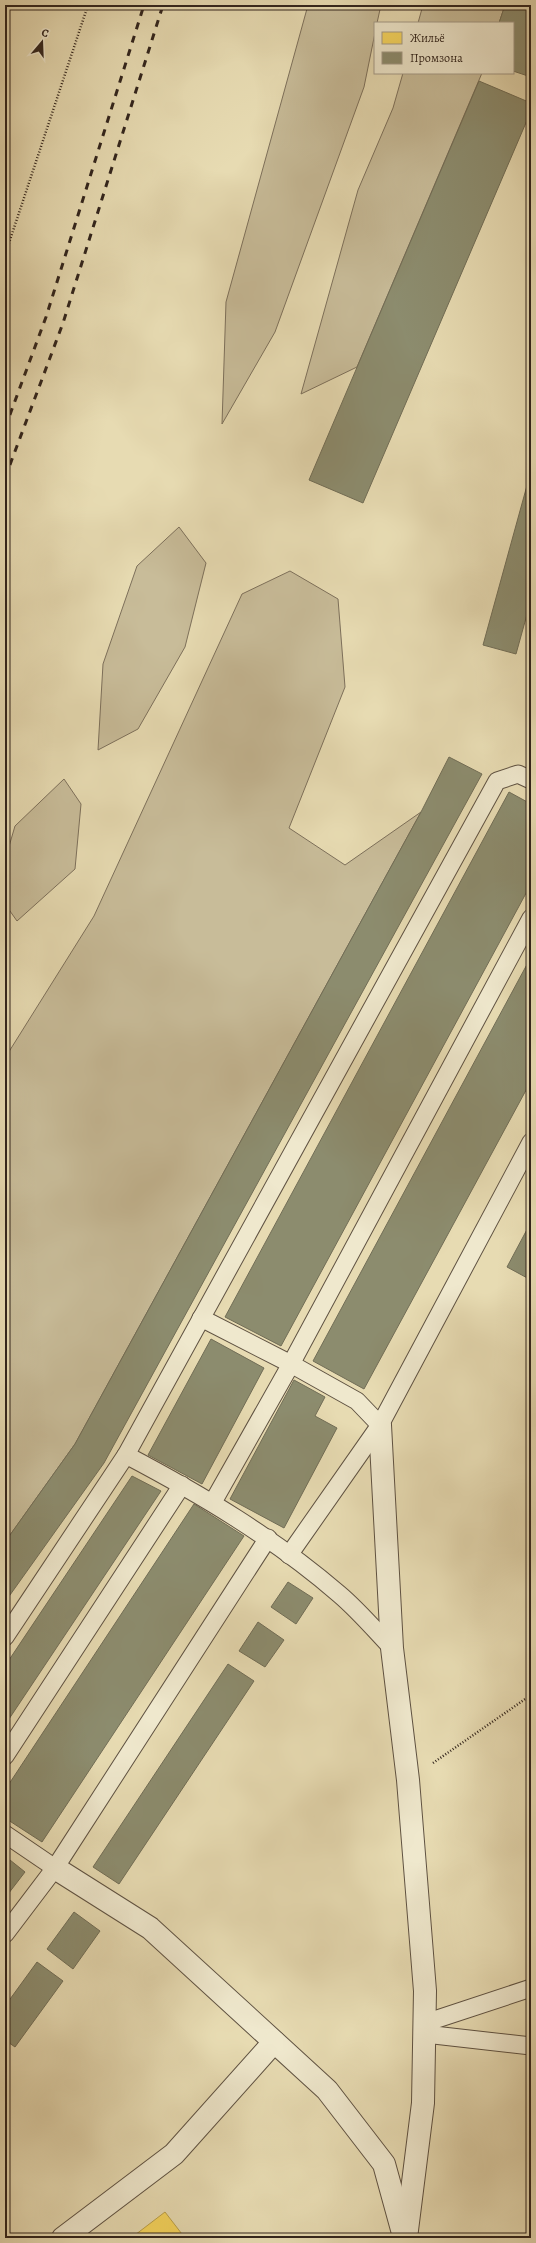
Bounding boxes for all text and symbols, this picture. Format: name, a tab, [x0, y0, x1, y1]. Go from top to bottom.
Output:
north arrow	[22, 22, 62, 62]
legend	[374, 22, 514, 74]
text: С	[39, 25, 51, 41]
text: Жильё	[410, 30, 445, 46]
text: Промзона	[410, 50, 463, 66]

